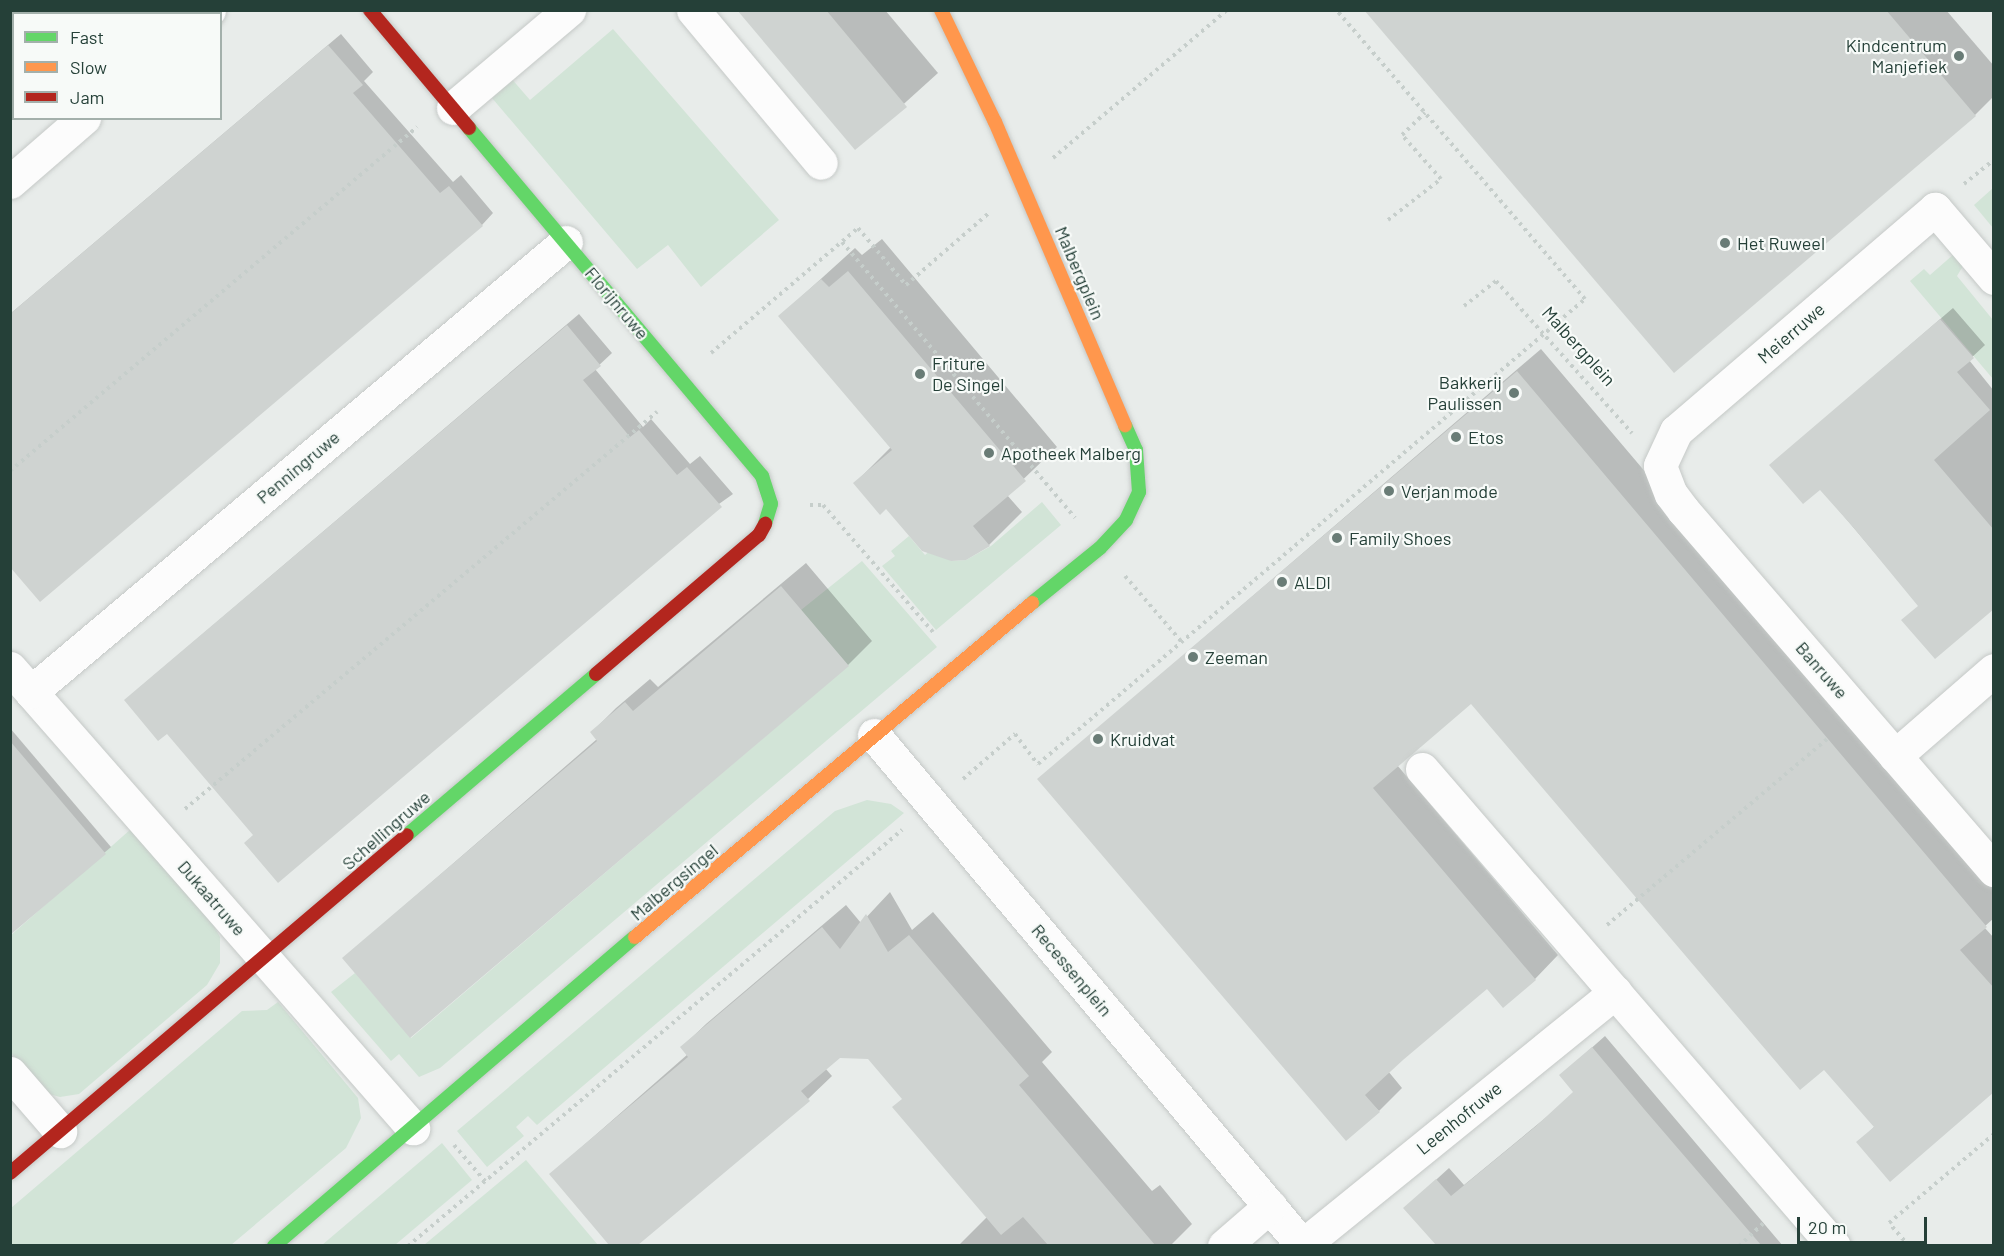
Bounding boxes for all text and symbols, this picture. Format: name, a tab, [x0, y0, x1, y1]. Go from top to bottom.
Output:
legend	[12, 12, 222, 120]
text: Fast	[70, 26, 104, 48]
place label: Kindcentrum Manjefiek	[1846, 35, 1947, 78]
marker: Kindcentrum Manjefiek	[1952, 49, 1966, 63]
text: Slow	[70, 56, 107, 78]
text: Jam	[70, 86, 104, 108]
street label: Malbergplein	[1051, 223, 1109, 323]
place label: Het Ruweel	[1737, 232, 1825, 254]
marker: Het Ruweel	[1718, 236, 1732, 250]
street label: Florijnruwe	[580, 262, 654, 344]
street label: Meierruwe	[1753, 298, 1829, 368]
street label: Malbergplein	[1538, 302, 1620, 390]
place label: Friture De Singel	[932, 353, 1004, 395]
marker: Friture De Singel	[913, 367, 927, 381]
place label: Bakkerij Paulissen	[1427, 372, 1502, 415]
marker: Bakkerij Paulissen	[1507, 386, 1521, 400]
street label: Penningruwe	[252, 426, 344, 508]
place label: Etos	[1468, 426, 1504, 448]
marker: Etos	[1449, 430, 1463, 444]
place label: Apotheek Malberg	[1001, 442, 1141, 464]
marker: Apotheek Malberg	[982, 446, 996, 460]
place label: Verjan mode	[1401, 480, 1498, 502]
marker: Verjan mode	[1382, 484, 1396, 498]
place label: Family Shoes	[1349, 527, 1451, 549]
marker: Family Shoes	[1330, 531, 1344, 545]
place label: ALDI	[1294, 571, 1331, 593]
marker: ALDI	[1275, 575, 1289, 589]
street label: Banruwe	[1791, 637, 1853, 703]
place label: Zeeman	[1205, 646, 1268, 668]
marker: Zeeman	[1186, 650, 1200, 664]
place label: Kruidvat	[1110, 728, 1176, 750]
marker: Kruidvat	[1091, 732, 1105, 746]
street label: Schellingruwe	[338, 786, 434, 874]
street label: Malbergsingel	[626, 839, 722, 925]
street label: Dukaatruwe	[173, 856, 251, 940]
street label: Recessenplein	[1027, 920, 1117, 1020]
street label: Leenhofruwe	[1412, 1077, 1506, 1159]
scale bar	[1800, 1205, 1930, 1243]
text: 20 m	[1808, 1216, 1846, 1238]

